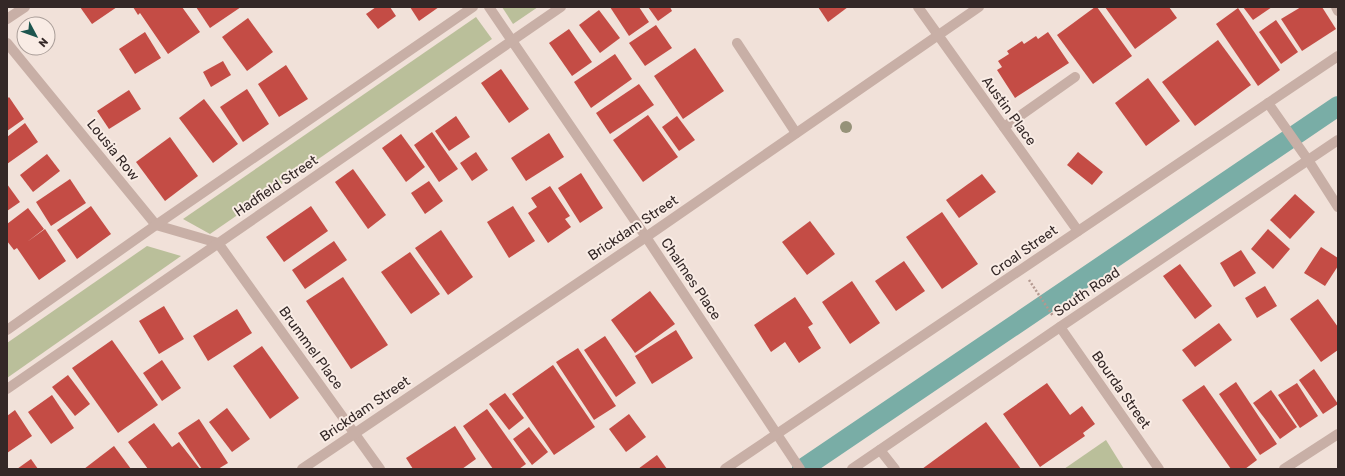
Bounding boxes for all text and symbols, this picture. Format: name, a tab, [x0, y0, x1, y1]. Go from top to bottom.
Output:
north arrow	[16, 16, 56, 56]
text: N	[36, 35, 51, 50]
street label: Austin Place	[978, 73, 1040, 149]
street label: Lousia Row	[83, 116, 143, 184]
street label: Hadfield Street	[231, 151, 321, 220]
street label: Brickdam Street	[585, 191, 682, 264]
street label: Croal Street	[987, 221, 1061, 280]
street label: Chalmes Place	[657, 235, 725, 323]
street label: South Road	[1051, 264, 1123, 320]
street label: Brummel Place	[275, 303, 347, 393]
street label: Bourda Street	[1088, 348, 1154, 433]
street label: Brickdam Street	[317, 372, 414, 445]

